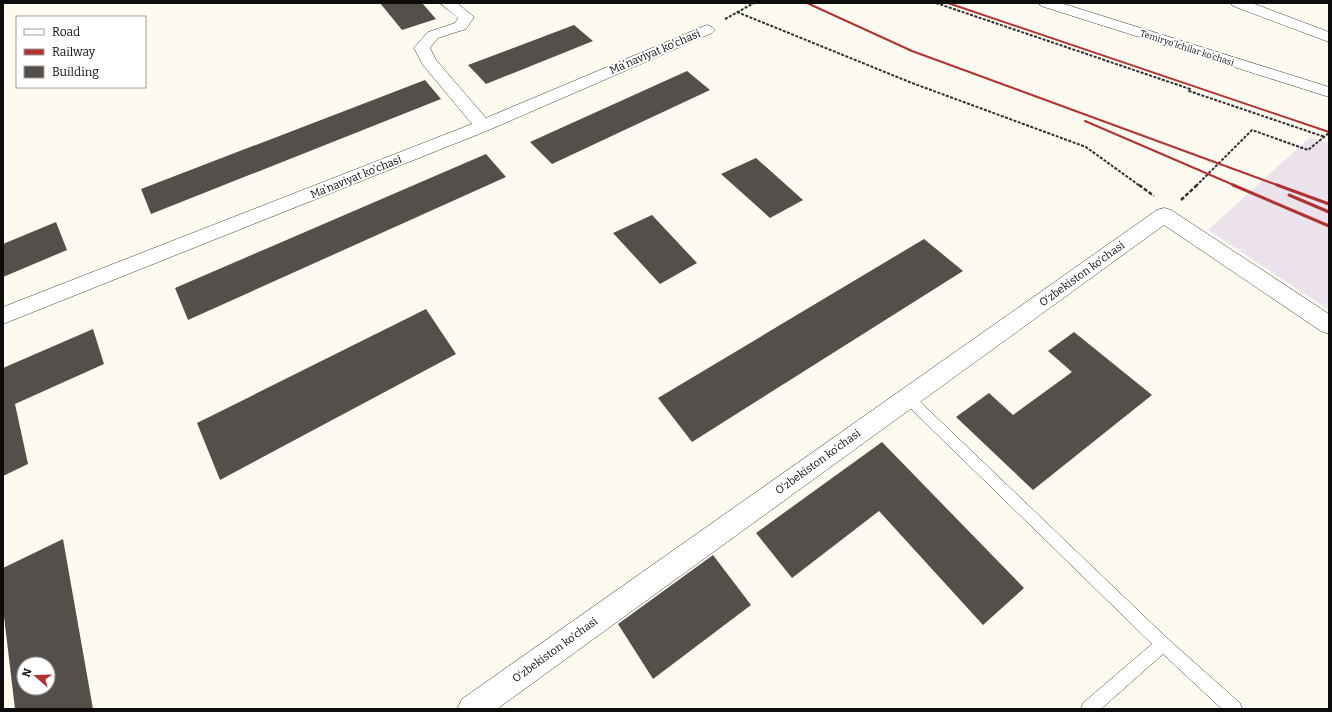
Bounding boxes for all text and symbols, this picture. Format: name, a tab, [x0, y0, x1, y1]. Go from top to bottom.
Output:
legend	[16, 16, 146, 88]
text: Road	[52, 25, 80, 39]
street label: Ma’naviyat ko'chasi	[608, 27, 703, 77]
street label: Temiryo‘lchilar ko‘chasi	[1139, 28, 1236, 68]
text: Railway	[52, 45, 96, 59]
text: Building	[52, 65, 99, 79]
street label: Ma’naviyat ko'chasi	[308, 152, 404, 201]
street label: O‘zbekiston ko‘chasi	[1037, 238, 1128, 309]
street label: O‘zbekiston ko‘chasi	[773, 426, 864, 497]
street label: O‘zbekiston ko‘chasi	[510, 614, 601, 685]
north arrow	[16, 656, 56, 696]
text: N	[20, 666, 35, 679]

